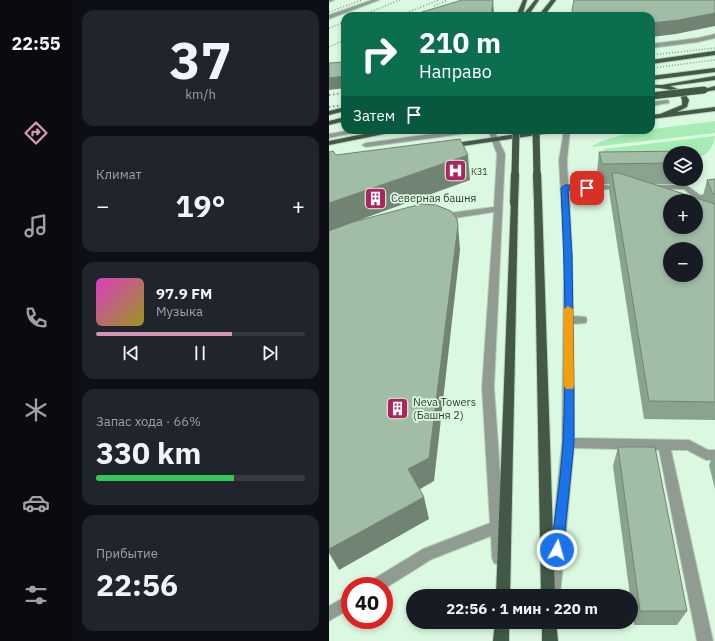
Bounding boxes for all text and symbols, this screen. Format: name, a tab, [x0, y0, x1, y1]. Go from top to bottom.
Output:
text: 210 m	[419, 24, 501, 61]
text: 37	[169, 26, 232, 93]
icon: right	[353, 28, 405, 80]
text: 22:55	[11, 32, 61, 55]
text: Направо	[419, 60, 492, 83]
text: km/h	[185, 86, 216, 103]
icon: arrive	[403, 104, 425, 126]
text: Затем	[353, 106, 395, 125]
icon: directions	[22, 119, 50, 147]
map controls	[663, 146, 703, 282]
button: layers	[663, 146, 703, 186]
hospital icon: К31	[442, 158, 468, 184]
text: Климат	[96, 166, 142, 183]
place label: К31	[471, 166, 488, 177]
pin	[570, 171, 604, 205]
icon: arrive	[576, 177, 598, 199]
building icon: Северная башня	[362, 185, 388, 211]
text: 19°	[175, 186, 226, 225]
text: −	[96, 191, 109, 220]
text: +	[292, 191, 305, 220]
place label: Северная башня	[391, 191, 476, 205]
button: +	[663, 194, 703, 234]
icon: music	[22, 212, 50, 240]
button: −	[663, 242, 703, 282]
text: 97.9 FM	[156, 284, 212, 303]
text: Музыка	[156, 303, 203, 320]
icon: phone	[22, 304, 50, 332]
icon: previous	[120, 342, 142, 364]
icon: pause	[189, 342, 211, 364]
icon: next	[259, 342, 281, 364]
building icon: Neva Towers (Башня 2)	[384, 395, 410, 421]
place label: Neva Towers (Башня 2)	[413, 395, 476, 422]
icon: climate	[22, 396, 50, 424]
text: Запас хода · 66%	[96, 413, 201, 430]
text: 330 km	[96, 433, 201, 472]
icon: car	[22, 489, 50, 517]
position arrow	[536, 529, 578, 571]
text: Прибытие	[96, 545, 158, 562]
text: 22:56	[96, 565, 178, 604]
speed limit sign: 40	[341, 577, 393, 629]
icon: filters	[22, 581, 50, 609]
text: 22:56 · 1 мин · 220 m	[446, 599, 598, 618]

